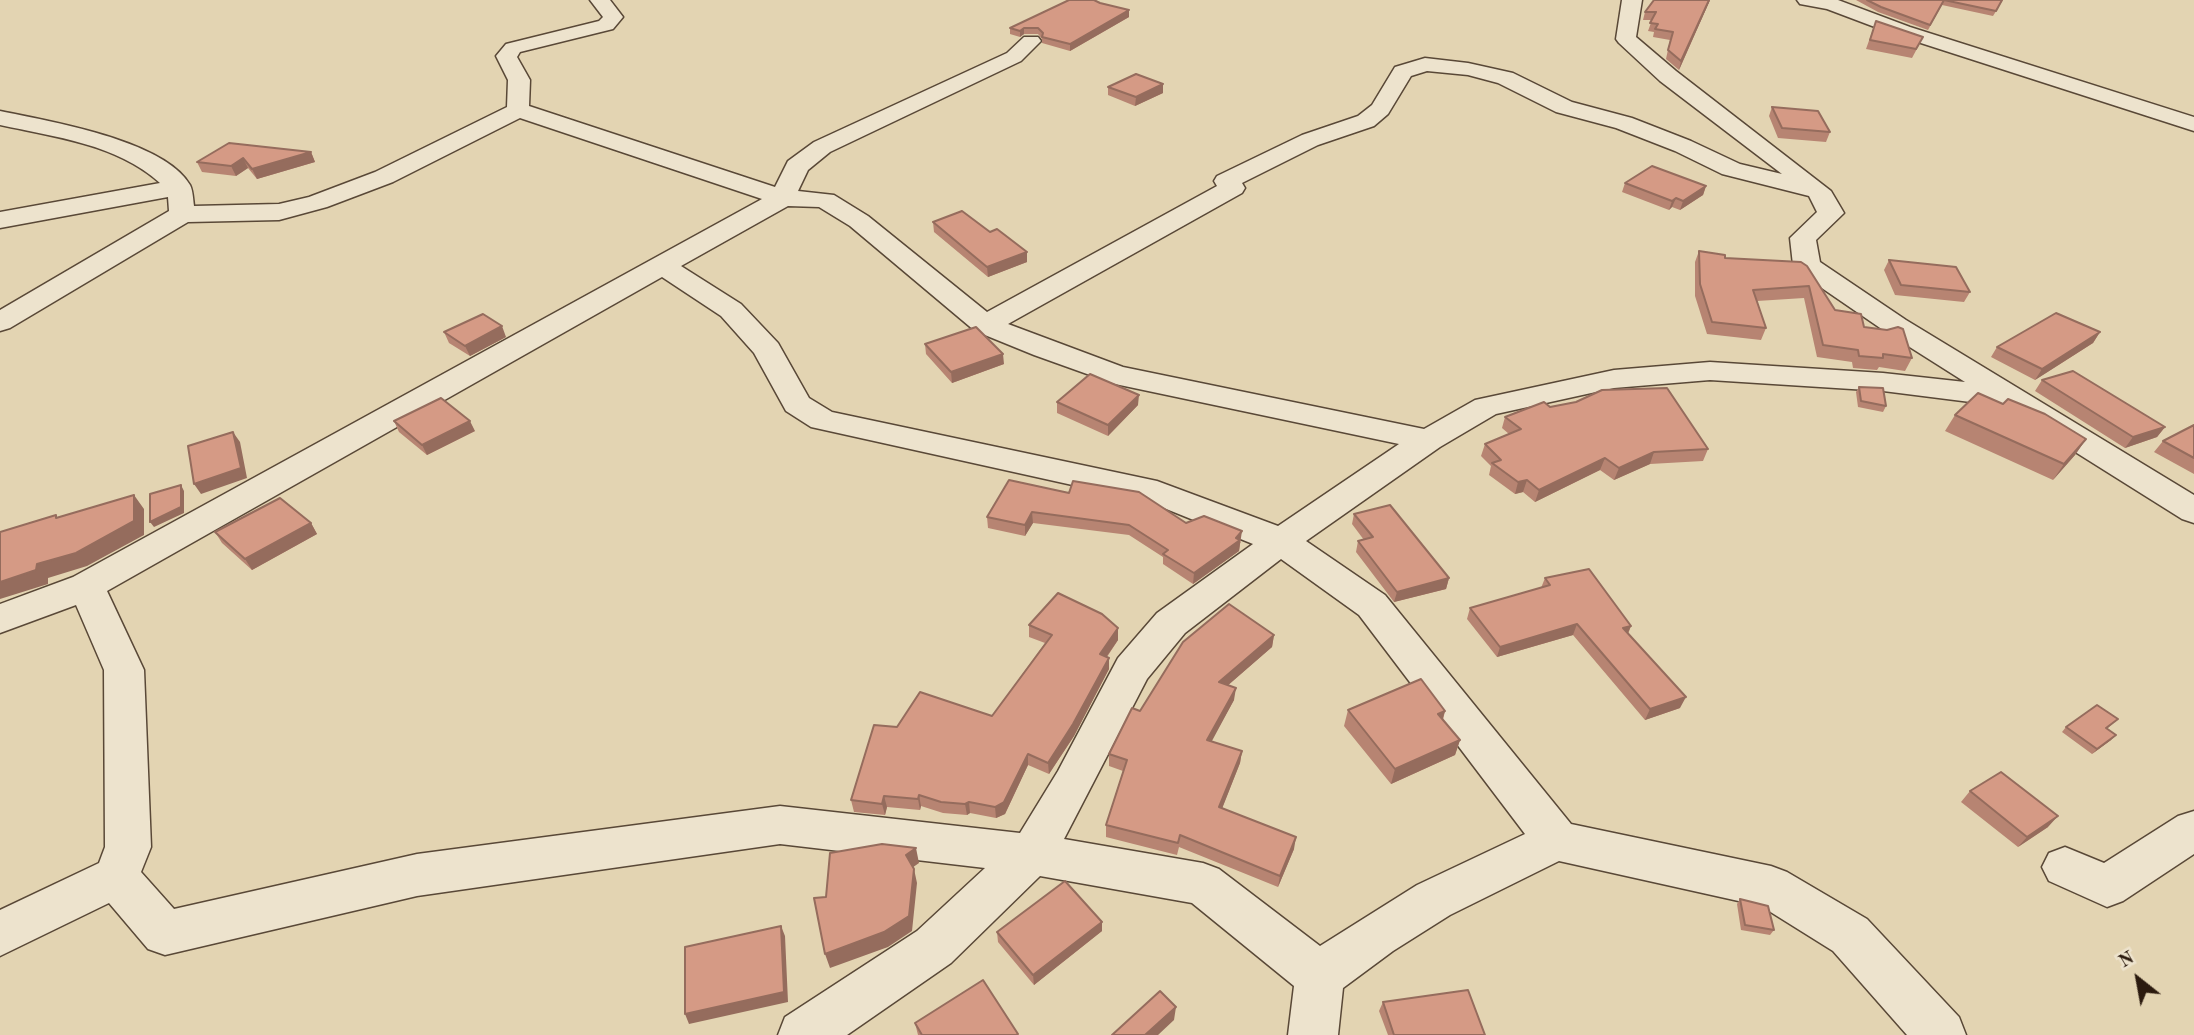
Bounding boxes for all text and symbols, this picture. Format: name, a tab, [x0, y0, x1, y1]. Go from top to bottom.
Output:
north arrow	[2103, 944, 2173, 1014]
text: N	[2116, 949, 2138, 972]

